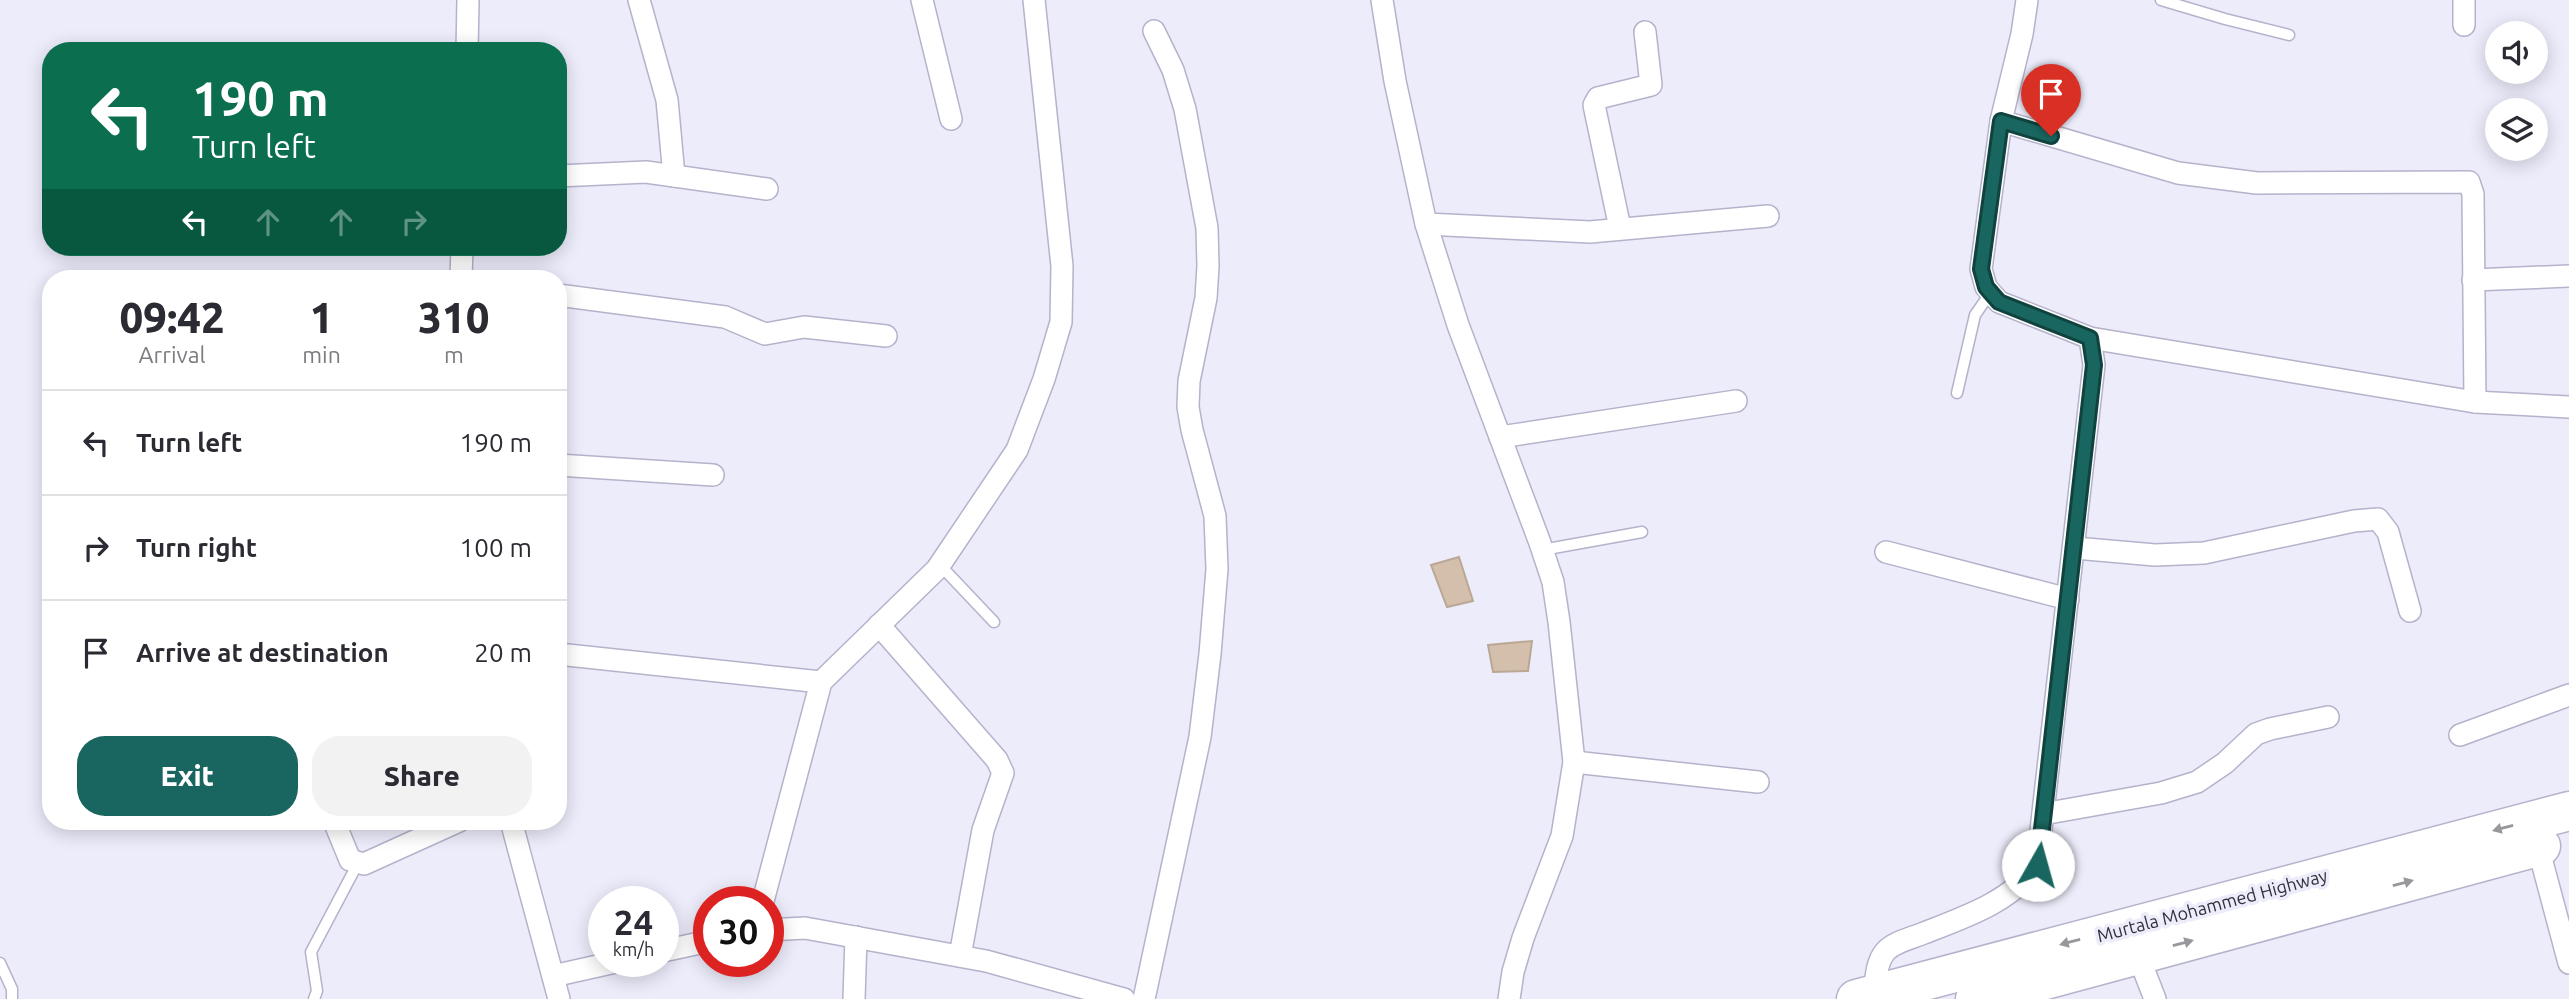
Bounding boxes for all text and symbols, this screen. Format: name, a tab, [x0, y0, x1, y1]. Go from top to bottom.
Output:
map controls	[2485, 21, 2548, 161]
button: sound	[2485, 21, 2548, 84]
pin	[2021, 64, 2081, 136]
icon: left	[77, 70, 168, 161]
text: 190 m	[192, 70, 329, 125]
icon: arrive	[2032, 75, 2070, 113]
button: layers	[2485, 98, 2548, 161]
text: Turn left	[192, 128, 316, 164]
icon: left	[176, 203, 214, 241]
icon: ahead	[249, 203, 287, 241]
icon: ahead	[322, 203, 360, 241]
icon: right	[395, 203, 433, 241]
text: 09:42	[120, 294, 225, 341]
text: 1	[310, 294, 333, 341]
text: 310	[418, 294, 489, 341]
text: Arrival	[139, 342, 206, 367]
text: min	[302, 342, 341, 367]
text: m	[444, 342, 464, 367]
icon: left	[77, 424, 115, 462]
text: Turn left	[136, 428, 242, 457]
text: 190 m	[460, 428, 532, 457]
icon: right	[77, 529, 115, 567]
text: Turn right	[136, 533, 257, 562]
text: 100 m	[460, 533, 532, 562]
icon: arrive	[77, 634, 115, 672]
text: Arrive at destination	[136, 638, 389, 667]
text: 20 m	[474, 638, 532, 667]
button: Exit	[77, 736, 298, 816]
button: Share	[312, 736, 532, 816]
one-way arrow	[2492, 824, 2513, 834]
position arrow	[2001, 828, 2075, 902]
street label: Murtala Mohammed Highway	[2095, 864, 2330, 945]
one-way arrow	[2392, 877, 2414, 888]
speed limit sign: 30	[693, 886, 784, 977]
text: 24	[614, 902, 653, 942]
one-way arrow	[2059, 937, 2081, 948]
one-way arrow	[2173, 937, 2194, 947]
text: km/h	[613, 939, 654, 959]

